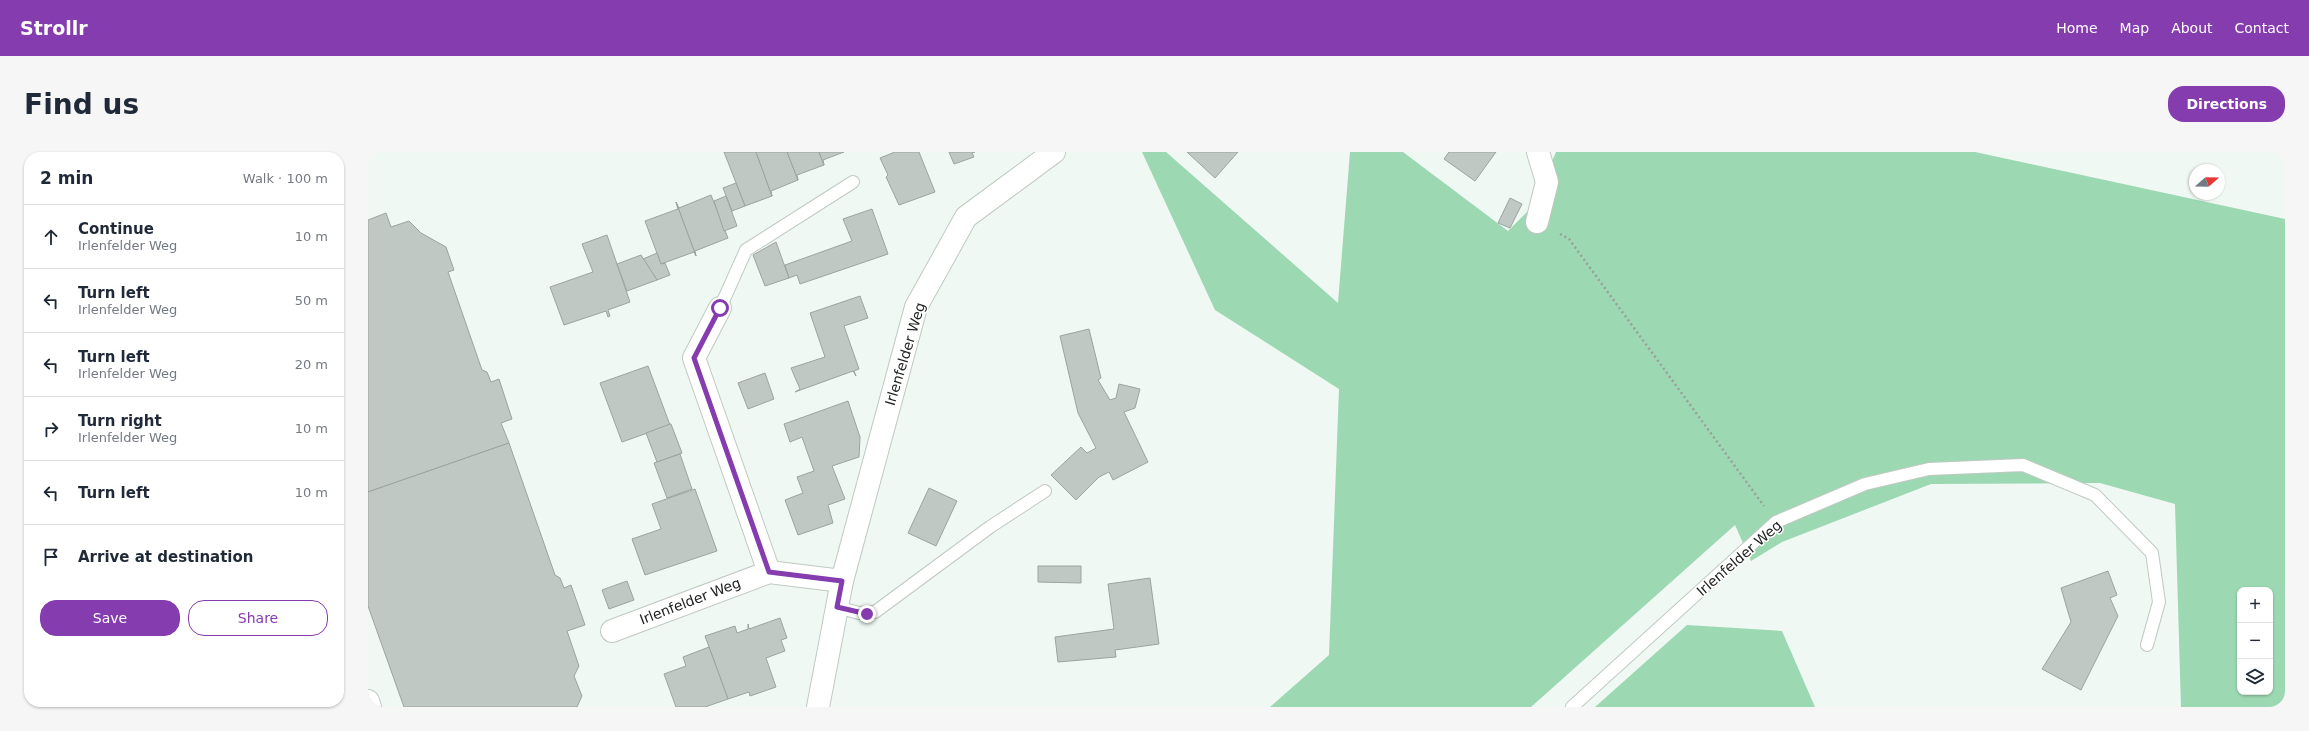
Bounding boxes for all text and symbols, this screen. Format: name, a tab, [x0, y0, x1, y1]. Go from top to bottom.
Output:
text: Strollr	[20, 17, 88, 39]
text: Home	[2056, 20, 2098, 36]
text: Map	[2120, 20, 2149, 36]
text: About	[2171, 20, 2213, 36]
text: Contact	[2235, 20, 2289, 36]
button: Directions	[2168, 86, 2285, 122]
text: Find us	[24, 88, 139, 121]
north arrow	[2189, 164, 2225, 200]
text: 2 min	[40, 168, 93, 188]
text: Walk · 100 m	[243, 171, 328, 186]
text: Continue	[78, 220, 154, 238]
icon: ahead	[40, 226, 62, 248]
text: 10 m	[295, 229, 328, 244]
text: Irlenfelder Weg	[78, 238, 177, 253]
text: Turn left	[78, 284, 150, 302]
icon: left	[40, 290, 62, 312]
text: 50 m	[295, 293, 328, 308]
route start	[711, 299, 729, 317]
street label: Irlenfelder Weg	[882, 301, 928, 407]
text: Irlenfelder Weg	[78, 302, 177, 317]
text: Turn left	[78, 348, 150, 366]
icon: left	[40, 354, 62, 376]
text: 20 m	[295, 357, 328, 372]
text: Irlenfelder Weg	[78, 366, 177, 381]
text: Turn right	[78, 412, 162, 430]
icon: right	[40, 418, 62, 440]
text: 10 m	[295, 421, 328, 436]
text: Irlenfelder Weg	[78, 430, 177, 445]
icon: left	[40, 482, 62, 504]
text: Turn left	[78, 484, 150, 502]
text: 10 m	[295, 485, 328, 500]
street label: Irlenfelder Weg	[1693, 517, 1785, 599]
icon: arrive	[40, 546, 62, 568]
text: Arrive at destination	[78, 548, 253, 566]
street label: Irlenfelder Weg	[637, 574, 743, 628]
map controls	[2237, 587, 2273, 695]
button: +	[2237, 587, 2273, 623]
button: Save	[40, 600, 180, 636]
button: Share	[188, 600, 328, 636]
route end	[858, 605, 876, 623]
button: −	[2237, 623, 2273, 659]
button: layers	[2237, 659, 2273, 695]

